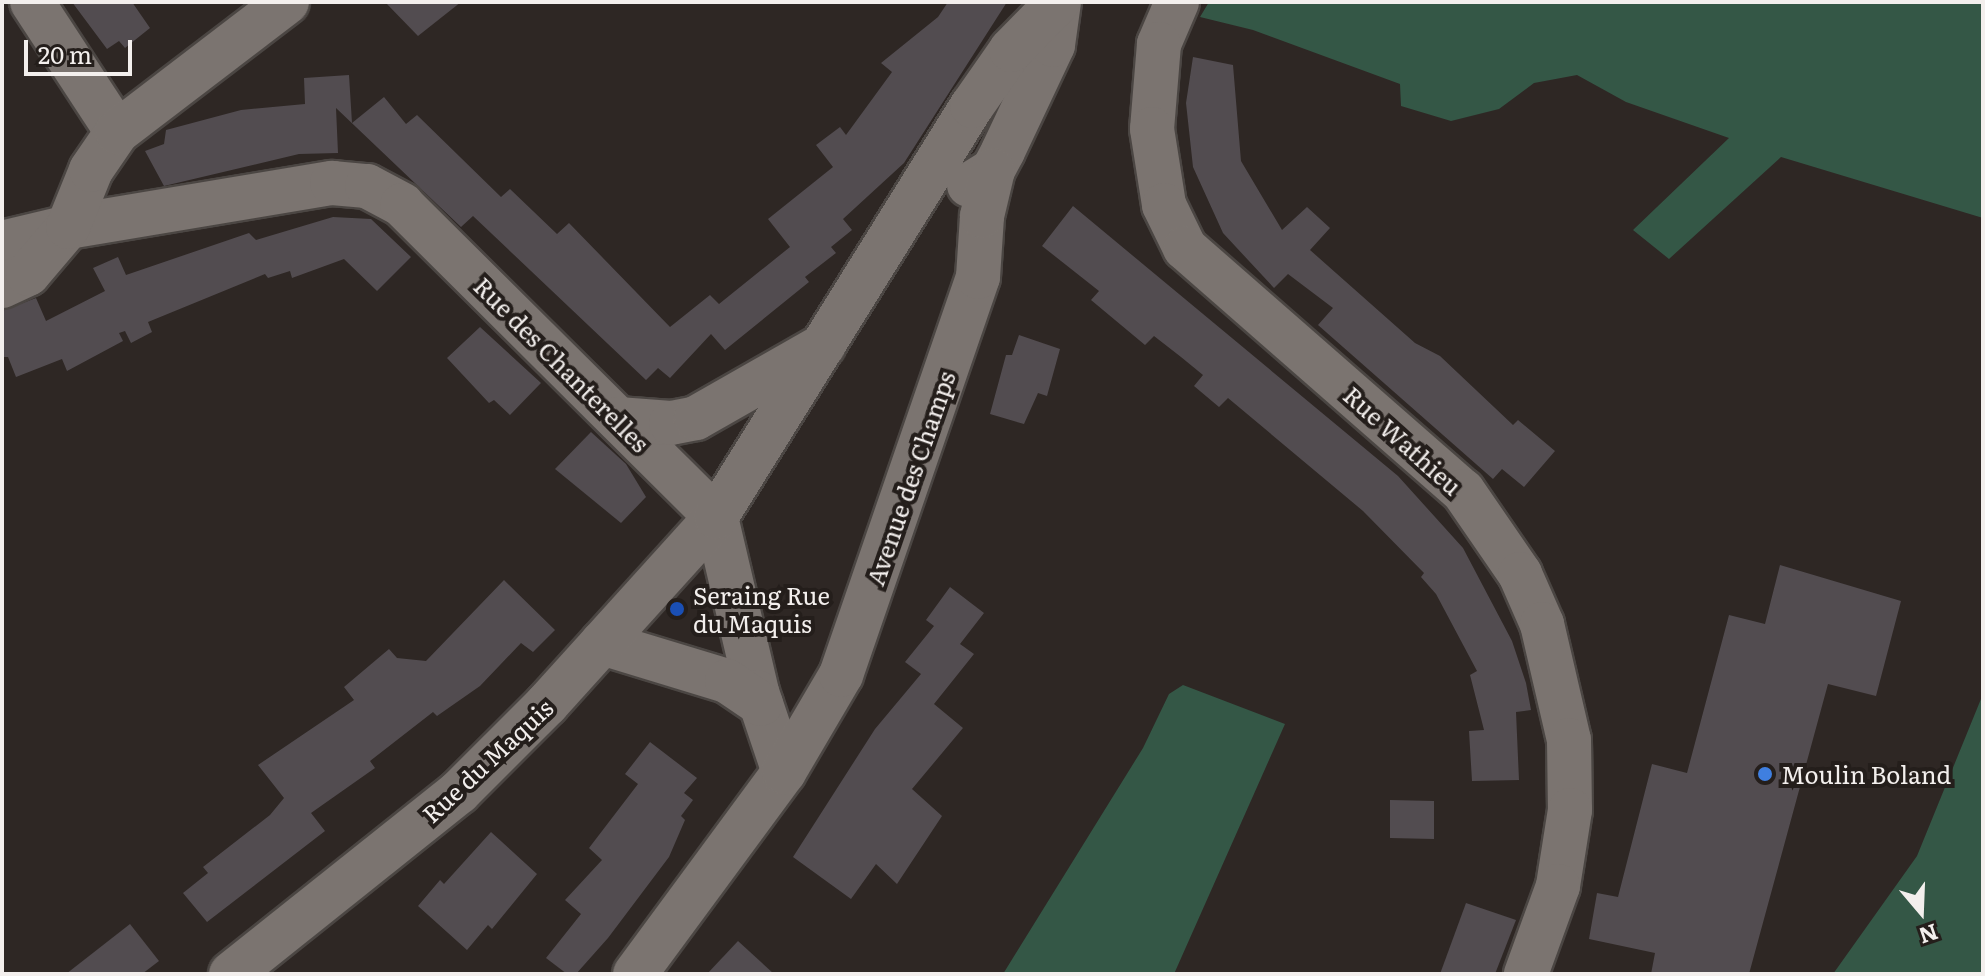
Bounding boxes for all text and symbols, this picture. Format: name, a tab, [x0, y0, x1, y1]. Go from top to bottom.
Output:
scale bar	[28, 24, 136, 74]
text: 20 m	[38, 36, 92, 71]
street label: Rue des Chanterelles	[469, 271, 655, 457]
street label: Avenue des Champs	[860, 367, 960, 589]
street label: Rue Wathieu	[1338, 380, 1468, 500]
place label: Seraing Rue du Maquis	[693, 581, 830, 637]
marker: Seraing Rue du Maquis	[668, 600, 686, 618]
street label: Rue du Maquis	[416, 692, 558, 828]
place label: Moulin Boland	[1781, 760, 1951, 788]
marker: Moulin Boland	[1756, 765, 1774, 783]
north arrow	[1881, 872, 1961, 952]
text: N	[1915, 917, 1943, 954]

